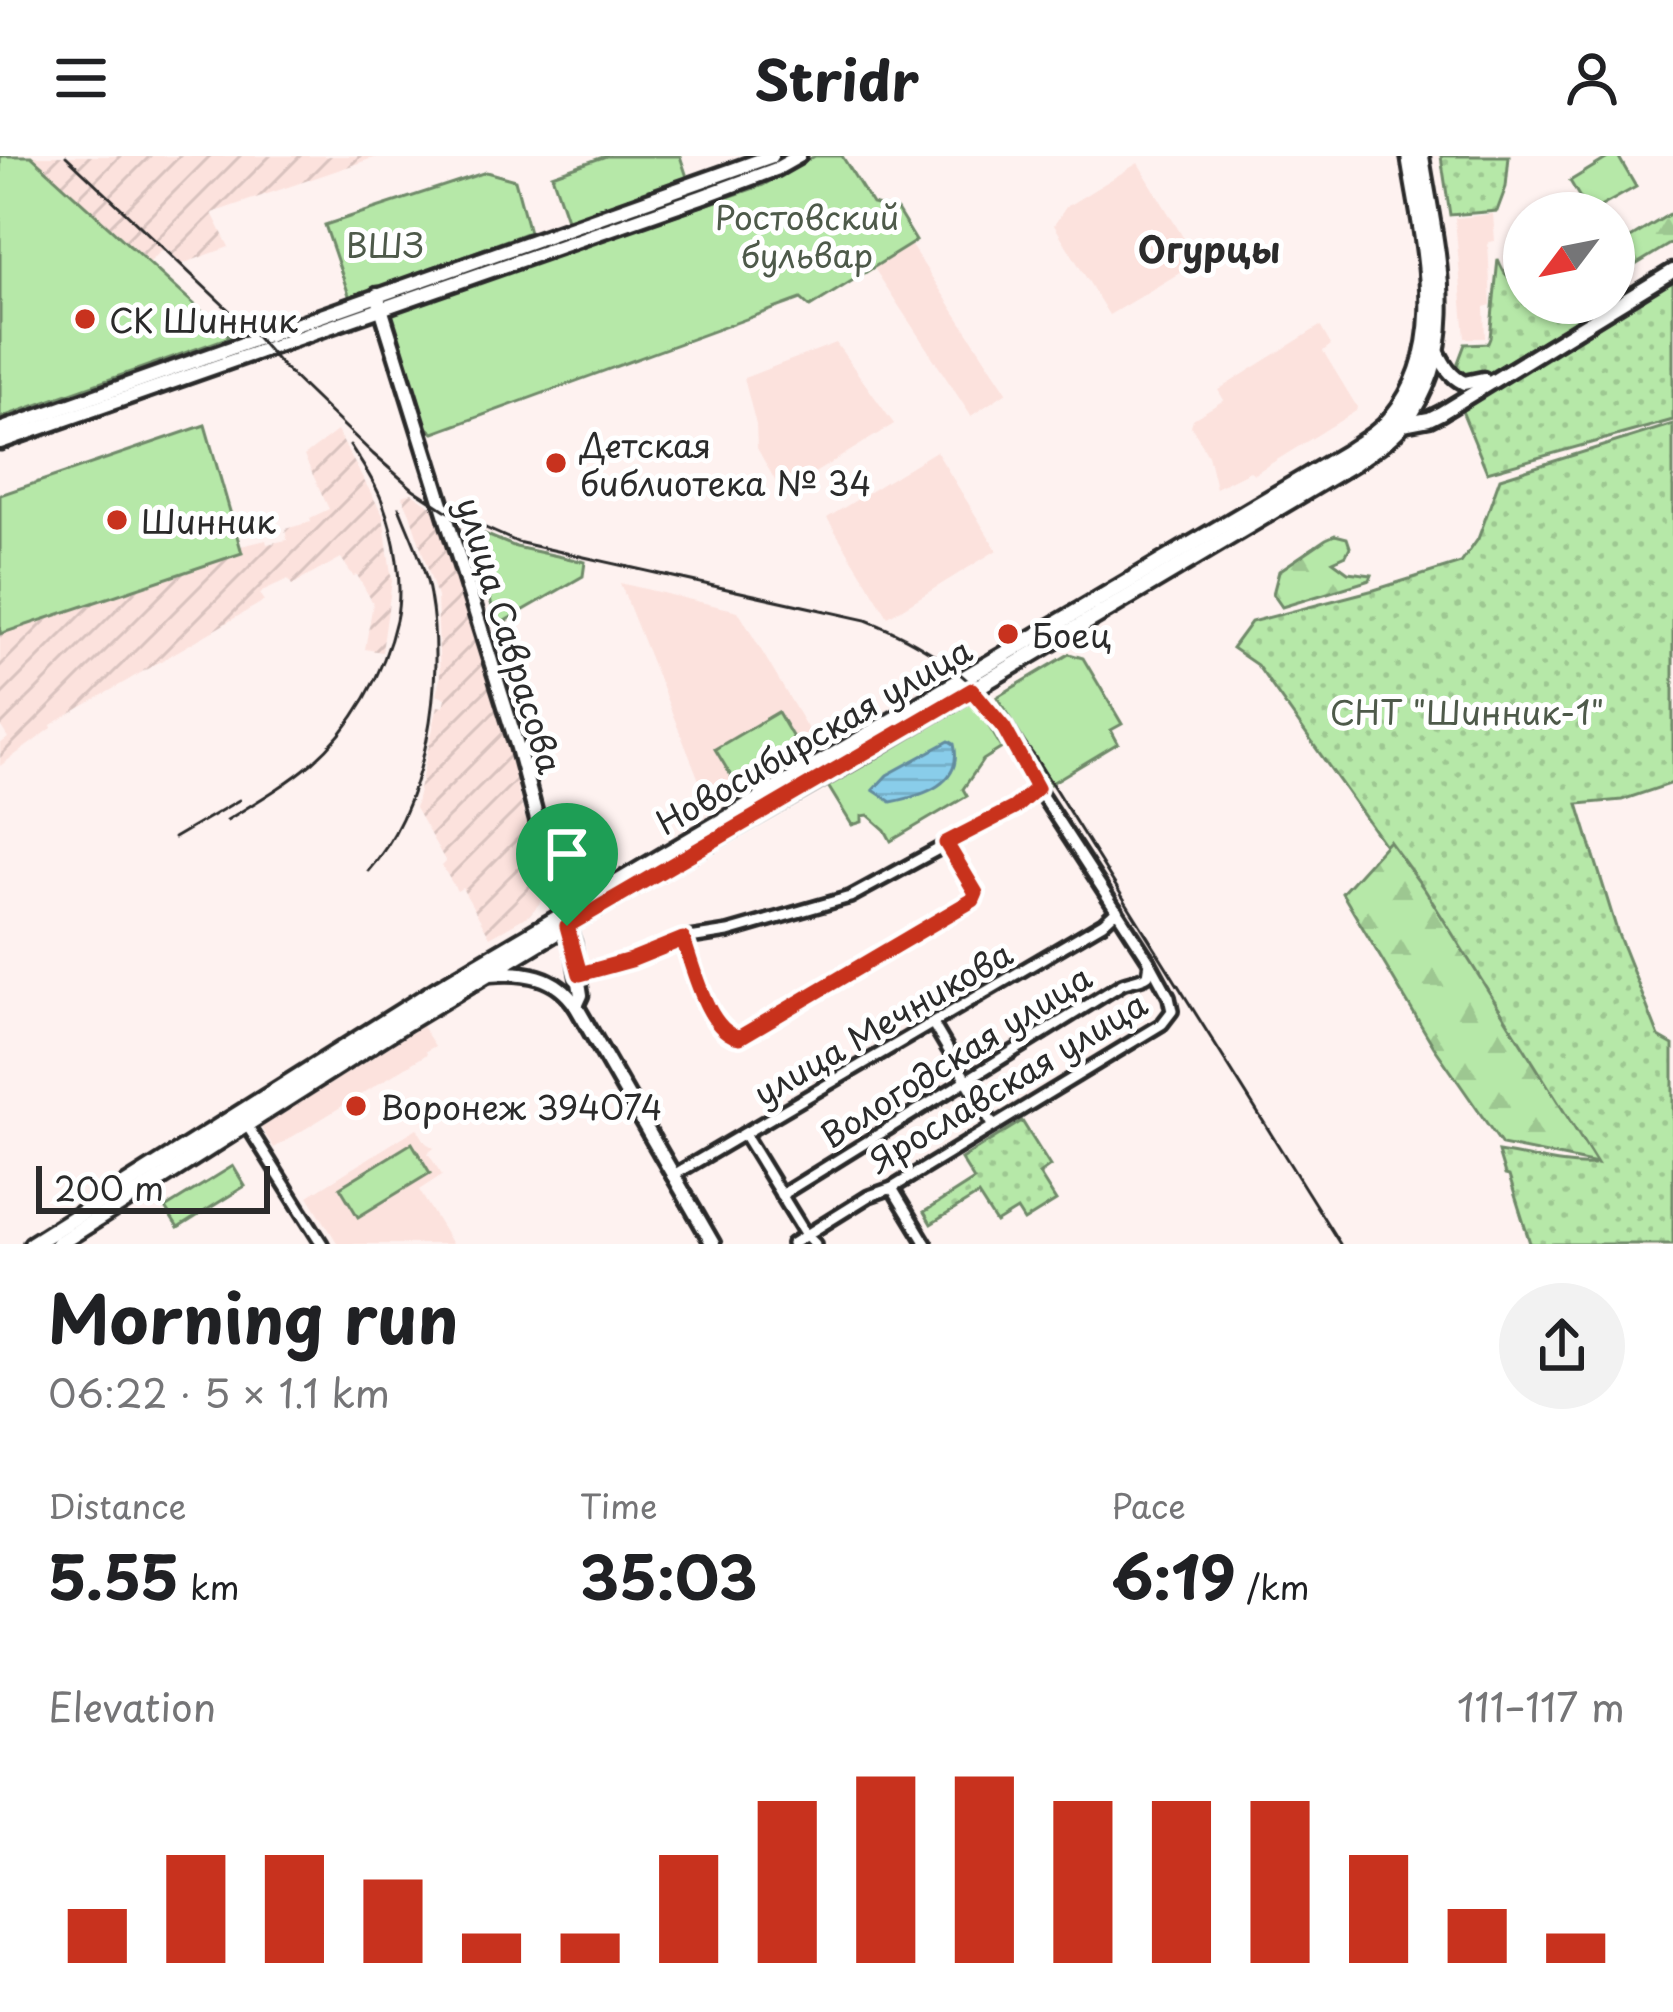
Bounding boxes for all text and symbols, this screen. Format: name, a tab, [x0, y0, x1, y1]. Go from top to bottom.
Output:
text: Stridr	[754, 38, 919, 119]
icon: menu	[48, 45, 114, 111]
icon: person	[1559, 45, 1625, 111]
park label: Ростовский бульвар	[715, 191, 899, 279]
north arrow	[1503, 192, 1635, 324]
map controls	[1503, 192, 1635, 324]
park label: ВШЗ	[346, 219, 424, 269]
district label: Огурцы	[1138, 221, 1280, 275]
place label: СК Шинник	[109, 294, 298, 344]
marker: СК Шинник	[72, 306, 98, 332]
place label: Детская библиотека № 34	[579, 419, 871, 507]
marker: Детская библиотека № 34	[543, 450, 569, 476]
street label: улица Саврасова	[445, 491, 577, 780]
place label: Шинник	[141, 495, 276, 545]
marker: Шинник	[104, 507, 130, 533]
place label: Боец	[1032, 609, 1111, 659]
marker: Боец	[995, 621, 1021, 647]
street label: Новосибирская улица	[646, 624, 980, 846]
park label: СНТ "Шинник-1"	[1330, 686, 1604, 736]
pin	[516, 803, 618, 926]
icon: arrive	[534, 821, 600, 887]
street label: улица Мечникова	[743, 927, 1021, 1117]
street label: Вологодская улица	[810, 951, 1101, 1159]
street label: Ярославская улица	[857, 978, 1156, 1185]
place label: Воронеж 394074	[380, 1081, 662, 1131]
marker: Воронеж 394074	[343, 1093, 369, 1119]
scale bar	[36, 1160, 270, 1213]
text: 200 m	[54, 1162, 164, 1212]
text: Morning run	[48, 1267, 458, 1366]
button: share	[1499, 1283, 1625, 1409]
text: 06:22 · 5 × 1.1 km	[48, 1362, 390, 1421]
text: Distance	[48, 1480, 186, 1530]
text: Time	[580, 1480, 658, 1530]
text: Pace	[1111, 1480, 1186, 1530]
text: 5.55	[48, 1530, 179, 1620]
text: 35:03	[580, 1530, 758, 1620]
text: 6:19	[1111, 1530, 1236, 1620]
text: km	[179, 1561, 240, 1611]
text: /km	[1236, 1561, 1310, 1611]
text: Elevation	[48, 1676, 216, 1735]
text: 111–117 m	[1457, 1676, 1625, 1735]

